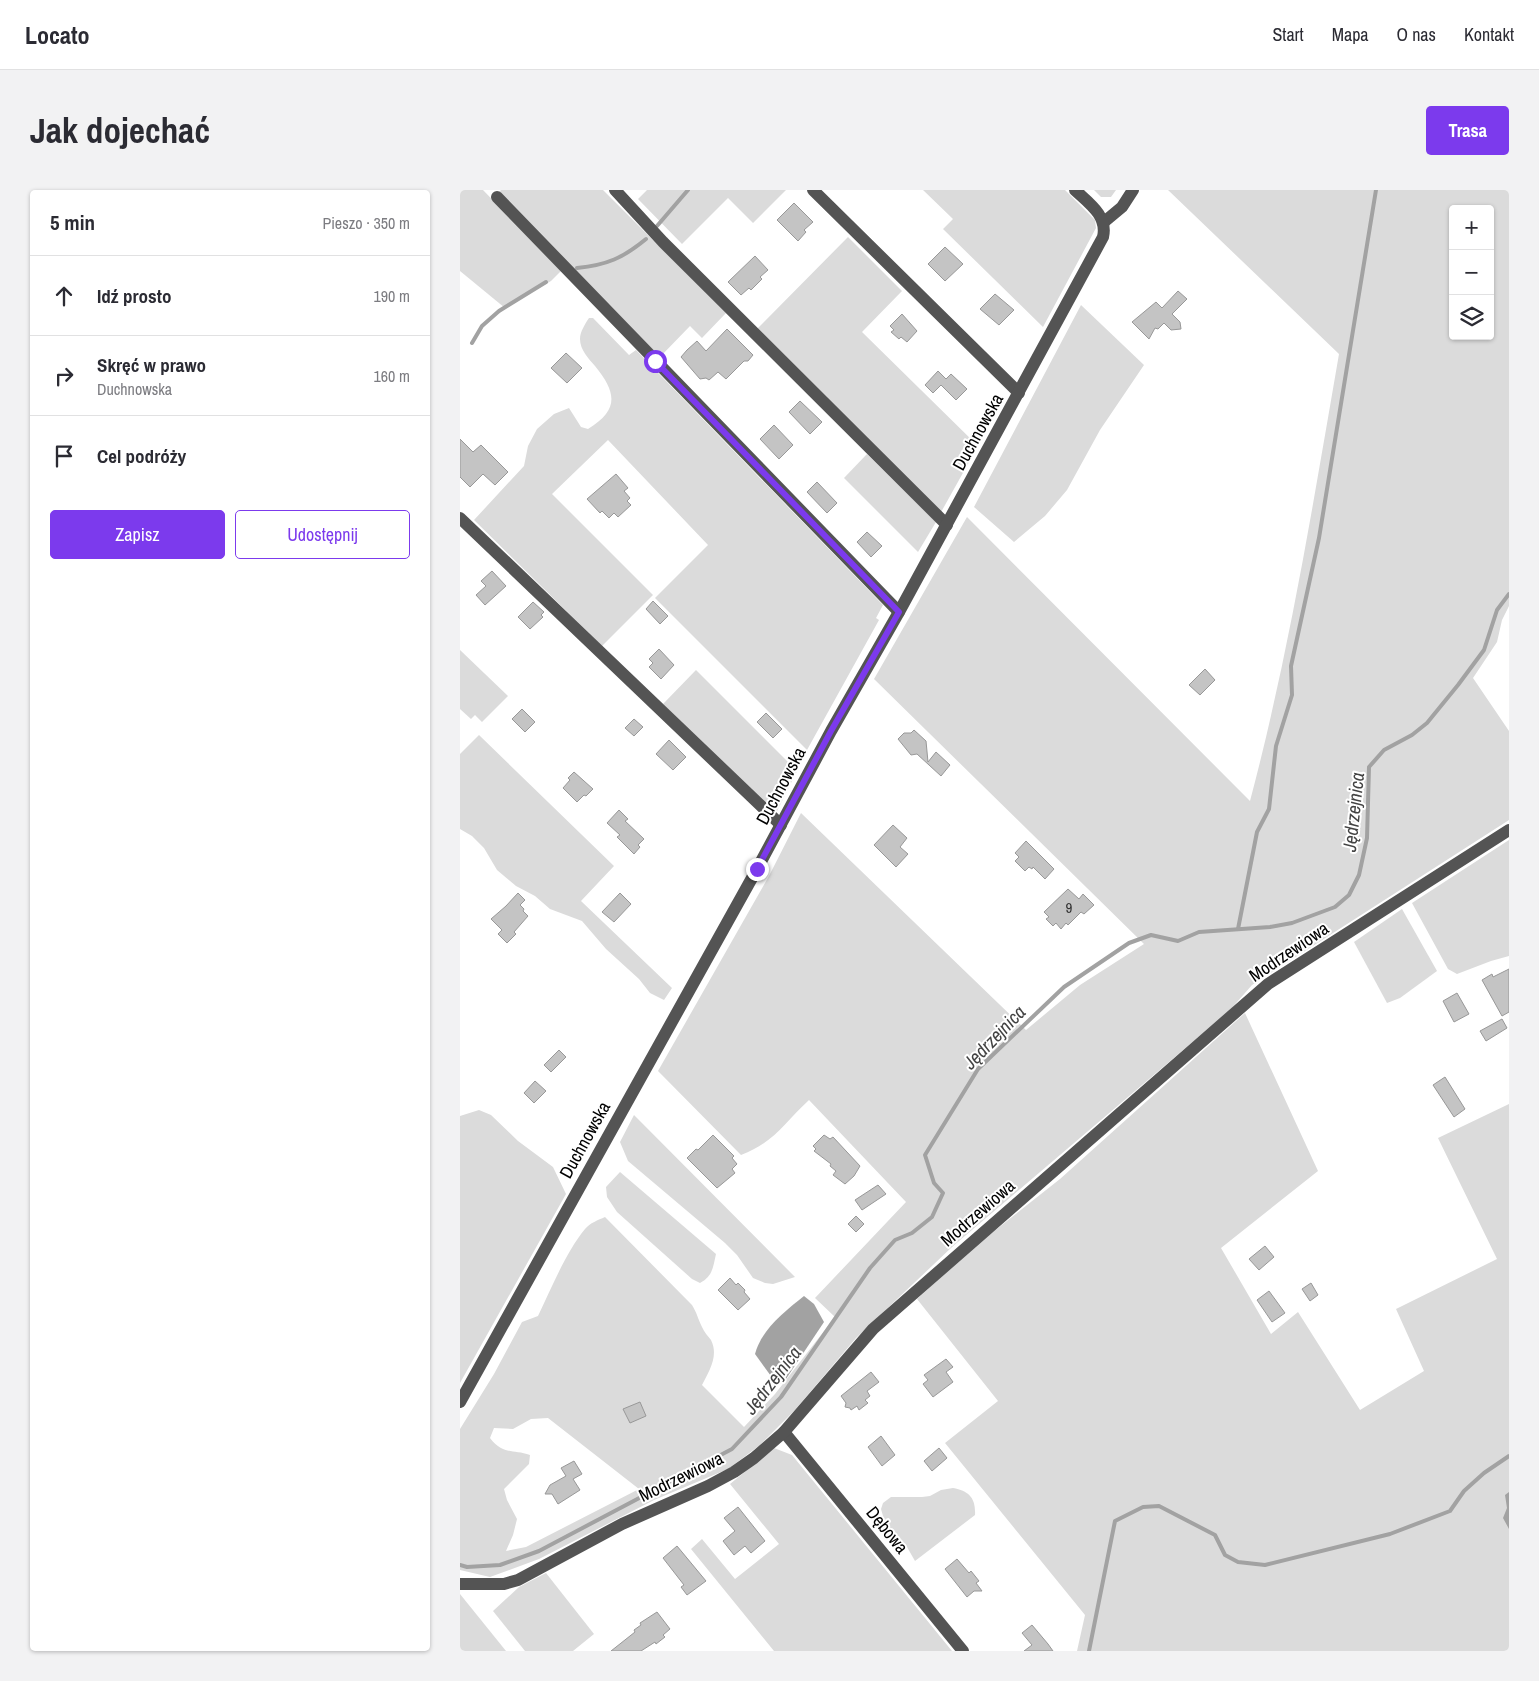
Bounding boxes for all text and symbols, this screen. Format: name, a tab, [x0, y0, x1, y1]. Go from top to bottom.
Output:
text: Locato	[25, 19, 90, 51]
text: Start	[1272, 22, 1304, 47]
text: Mapa	[1332, 22, 1369, 47]
text: O nas	[1397, 22, 1436, 47]
text: Kontakt	[1464, 22, 1514, 47]
button: Trasa	[1426, 106, 1509, 155]
text: Jak dojechać	[30, 107, 210, 154]
map controls	[1449, 205, 1494, 340]
button: +	[1449, 205, 1494, 250]
text: 5 min	[50, 208, 95, 237]
text: Pieszo · 350 m	[322, 212, 410, 234]
button: −	[1449, 250, 1494, 295]
icon: ahead	[50, 282, 78, 310]
text: Idź prosto	[97, 283, 171, 309]
text: 190 m	[374, 285, 410, 307]
button: layers	[1449, 295, 1494, 340]
route start	[644, 350, 667, 373]
text: Skręć w prawo	[97, 352, 206, 378]
icon: right	[50, 362, 78, 390]
text: 160 m	[374, 365, 410, 387]
text: Duchnowska	[97, 378, 172, 400]
street label: Duchnowska	[946, 389, 1009, 475]
icon: arrive	[50, 442, 78, 470]
text: Cel podróży	[97, 443, 186, 469]
button: Zapisz	[50, 510, 225, 559]
button: Udostępnij	[235, 510, 410, 559]
street label: Duchnowska	[750, 743, 811, 829]
water label: Jędrzejnica	[1336, 771, 1370, 854]
route end	[746, 858, 769, 881]
house number: 9	[1066, 897, 1073, 918]
street label: Modrzewiowa	[1244, 916, 1333, 987]
water label: Jędrzejnica	[956, 999, 1031, 1075]
street label: Duchnowska	[553, 1097, 616, 1183]
street label: Modrzewiowa	[935, 1173, 1020, 1252]
water label: Jędrzejnica	[737, 1340, 807, 1420]
street label: Modrzewiowa	[634, 1445, 727, 1508]
street label: Dębowa	[861, 1501, 914, 1559]

